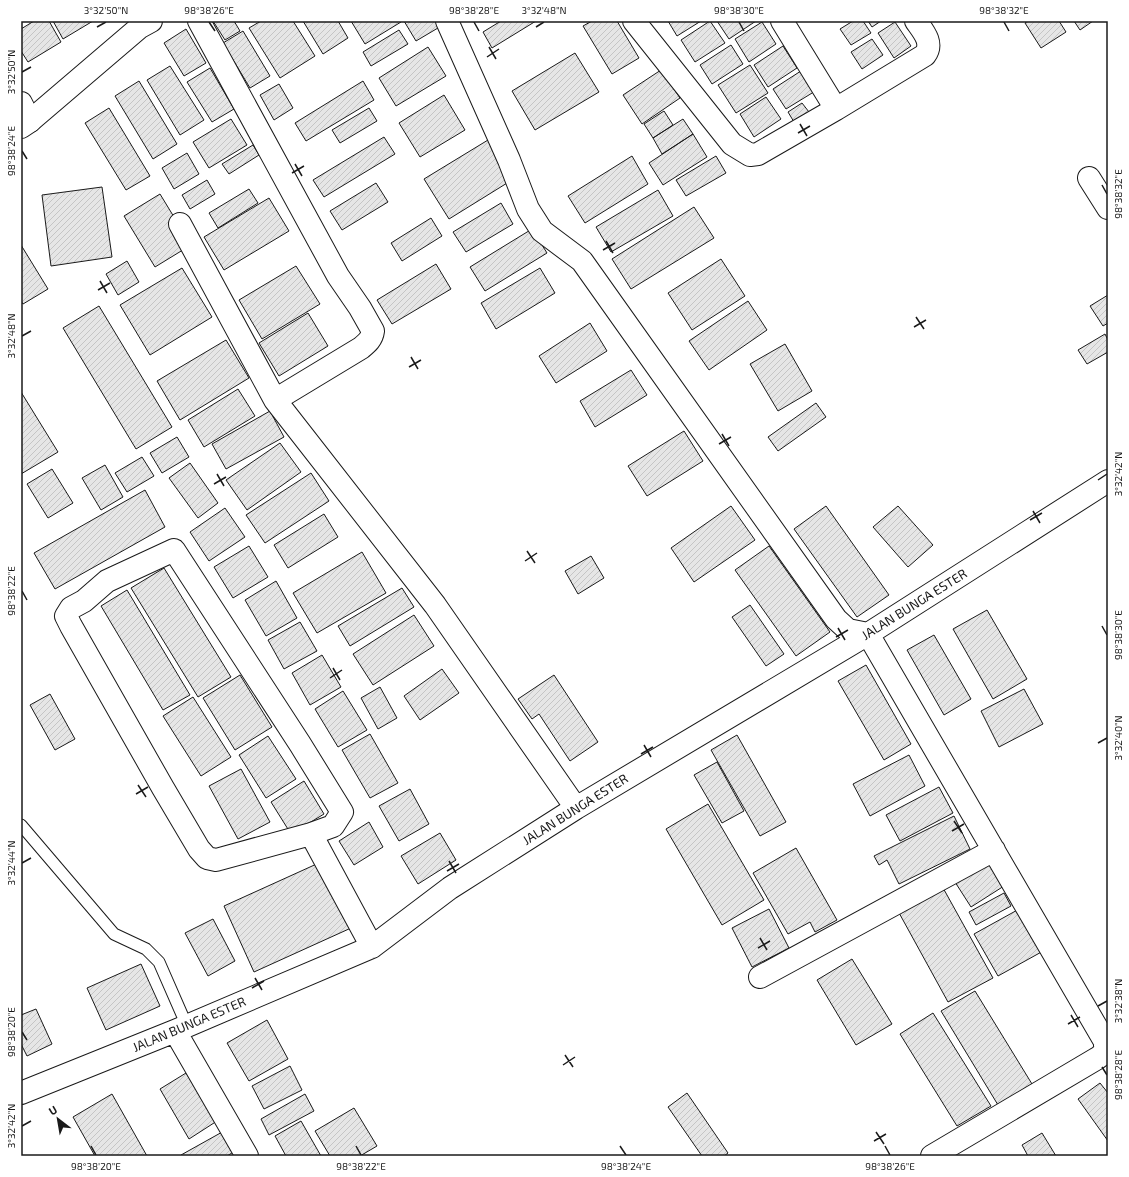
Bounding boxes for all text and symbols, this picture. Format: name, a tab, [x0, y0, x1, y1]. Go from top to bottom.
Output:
text: 3°32'50"N	[84, 4, 128, 16]
text: 98°38'26"E	[184, 4, 234, 16]
text: 98°38'28"E	[449, 4, 499, 16]
text: 3°32'48"N	[521, 4, 567, 16]
text: 98°38'30"E	[714, 4, 764, 16]
text: 98°38'32"E	[979, 4, 1029, 16]
text: 3°32'50"N	[5, 50, 17, 94]
text: 98°38'24"E	[5, 126, 17, 176]
text: 98°38'32"E	[1112, 169, 1124, 219]
text: 3°32'48"N	[5, 313, 17, 359]
text: 3°32'42"N	[1112, 452, 1124, 496]
street label: JALAN BUNGA ESTER	[858, 565, 970, 643]
text: 98°38'22"E	[5, 566, 17, 616]
text: 98°38'30"E	[1112, 610, 1124, 660]
text: 3°32'40"N	[1112, 715, 1124, 761]
street label: JALAN BUNGA ESTER	[519, 770, 631, 848]
text: 3°32'44"N	[5, 840, 17, 886]
text: 3°32'38"N	[1112, 979, 1124, 1023]
street label: JALAN BUNGA ESTER	[130, 993, 248, 1055]
text: 98°38'20"E	[5, 1007, 17, 1057]
text: 98°38'28"E	[1112, 1050, 1124, 1100]
north arrow	[38, 1099, 78, 1139]
text: U	[46, 1102, 59, 1118]
text: 3°32'42"N	[5, 1104, 17, 1148]
text: 98°38'20"E	[71, 1160, 121, 1172]
text: 98°38'22"E	[336, 1160, 386, 1172]
text: 98°38'24"E	[601, 1160, 651, 1172]
text: 98°38'26"E	[865, 1160, 915, 1172]

